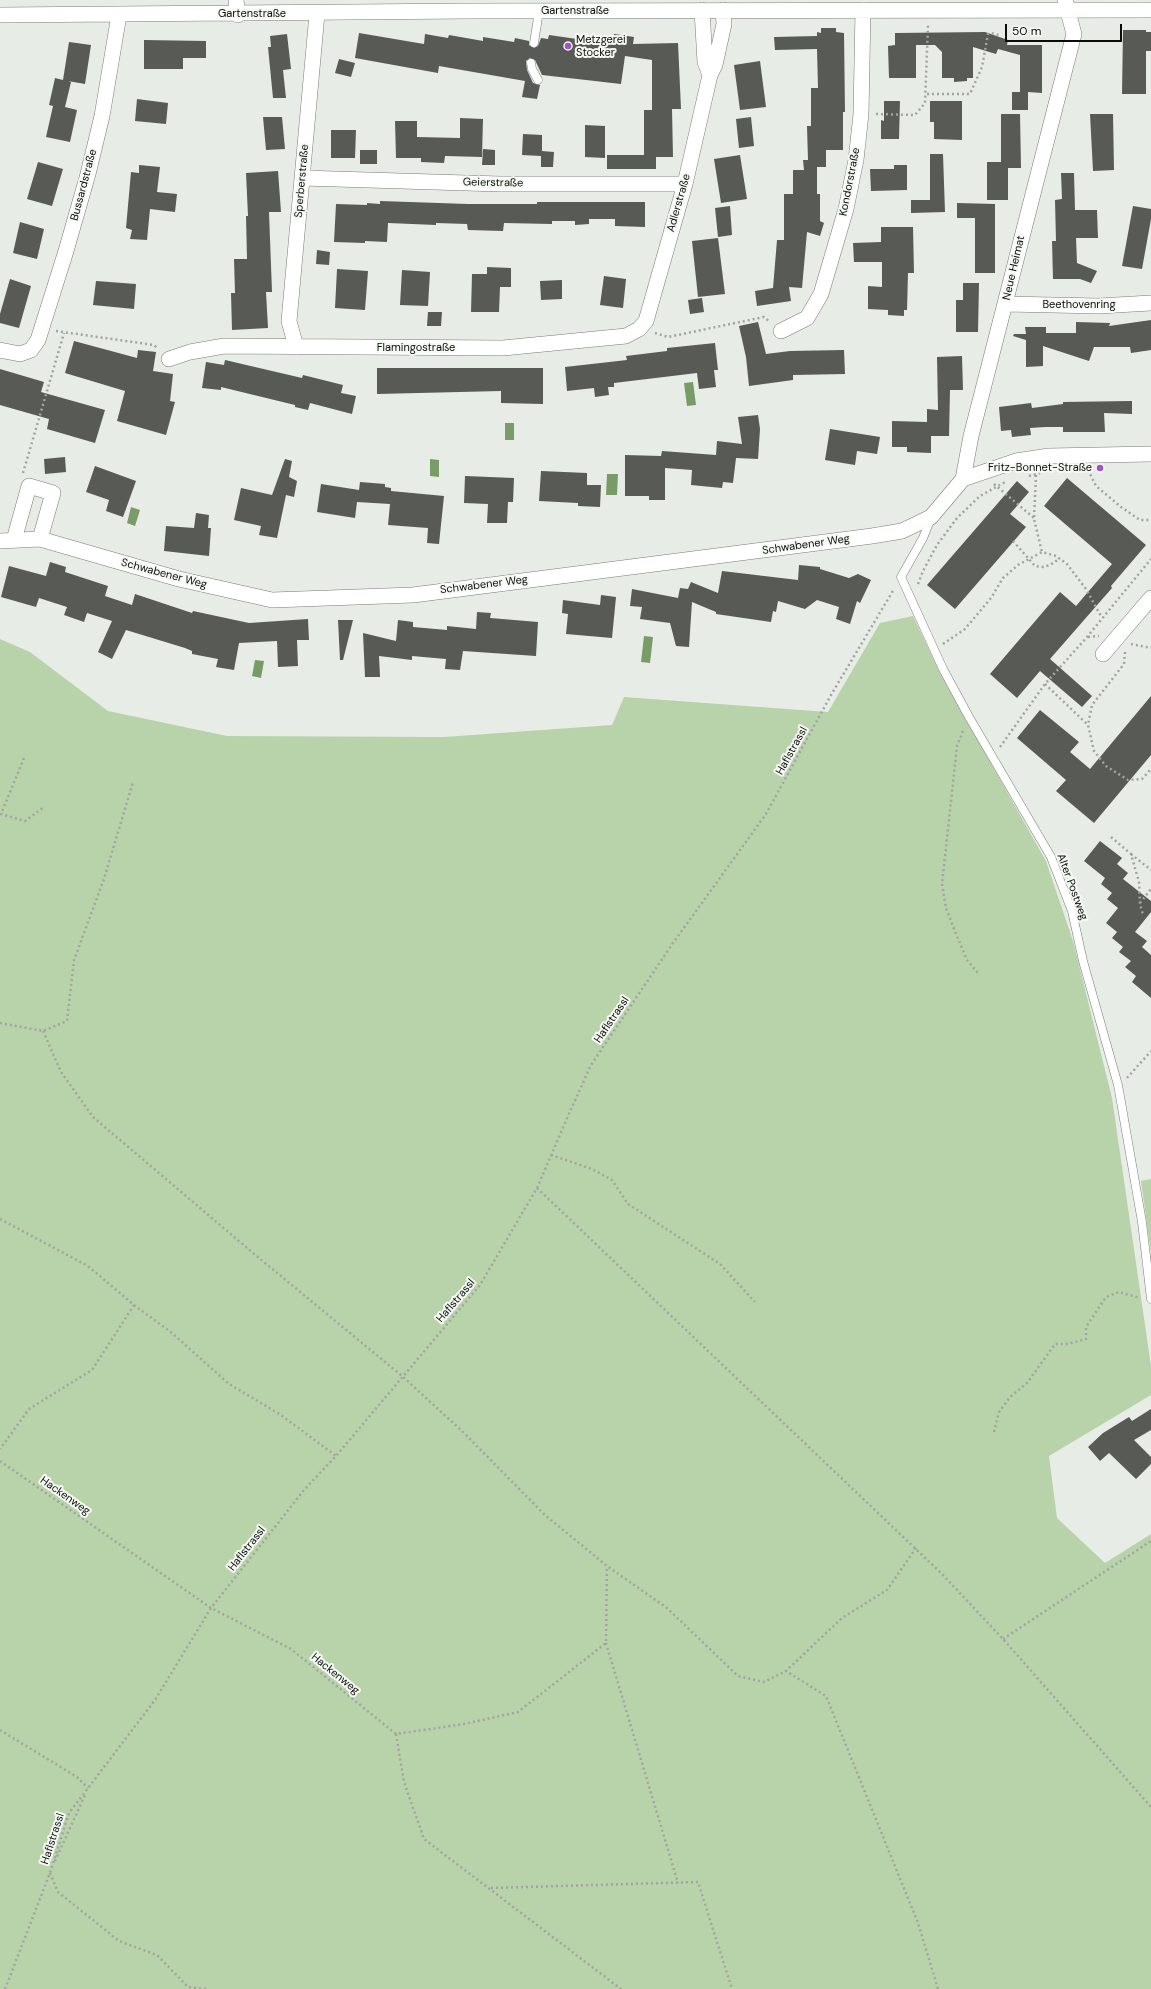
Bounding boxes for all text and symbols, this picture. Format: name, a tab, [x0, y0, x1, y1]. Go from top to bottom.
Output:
street label: Gartenstraße	[541, 4, 609, 18]
street label: Gartenstraße	[218, 7, 286, 21]
scale bar	[1007, 16, 1124, 42]
text: 50 m	[1012, 23, 1041, 39]
place label: Metzgerei Stocker	[576, 33, 626, 59]
marker: Metzgerei Stocker	[563, 41, 573, 51]
street label: Sperberstraße	[292, 144, 312, 218]
street label: Kondorstraße	[837, 147, 863, 217]
street label: Bussardstraße	[68, 148, 100, 222]
street label: Adlerstraße	[664, 172, 694, 234]
street label: Geierstraße	[463, 176, 523, 190]
street label: Neue Heimat	[1000, 235, 1028, 301]
street label: Beethovenring	[1042, 298, 1116, 312]
street label: Flamingostraße	[377, 341, 455, 355]
place label: Fritz-Bonnet-Straße	[988, 461, 1092, 475]
marker: Fritz-Bonnet-Straße	[1095, 463, 1105, 473]
street label: Schwabener Weg	[761, 532, 851, 558]
street label: Schwabener Weg	[120, 556, 208, 592]
street label: Schwabener Weg	[439, 573, 529, 597]
street label: Haflstrassl	[773, 725, 811, 777]
street label: Alter Postweg	[1054, 852, 1090, 922]
street label: Haflstrassl	[592, 994, 632, 1046]
street label: Haflstrassl	[434, 1277, 478, 1325]
street label: Hackenweg	[37, 1474, 93, 1518]
street label: Haflstrassl	[226, 1524, 268, 1574]
street label: Hackenweg	[308, 1651, 362, 1697]
street label: Haflstrassl	[39, 1812, 67, 1866]

